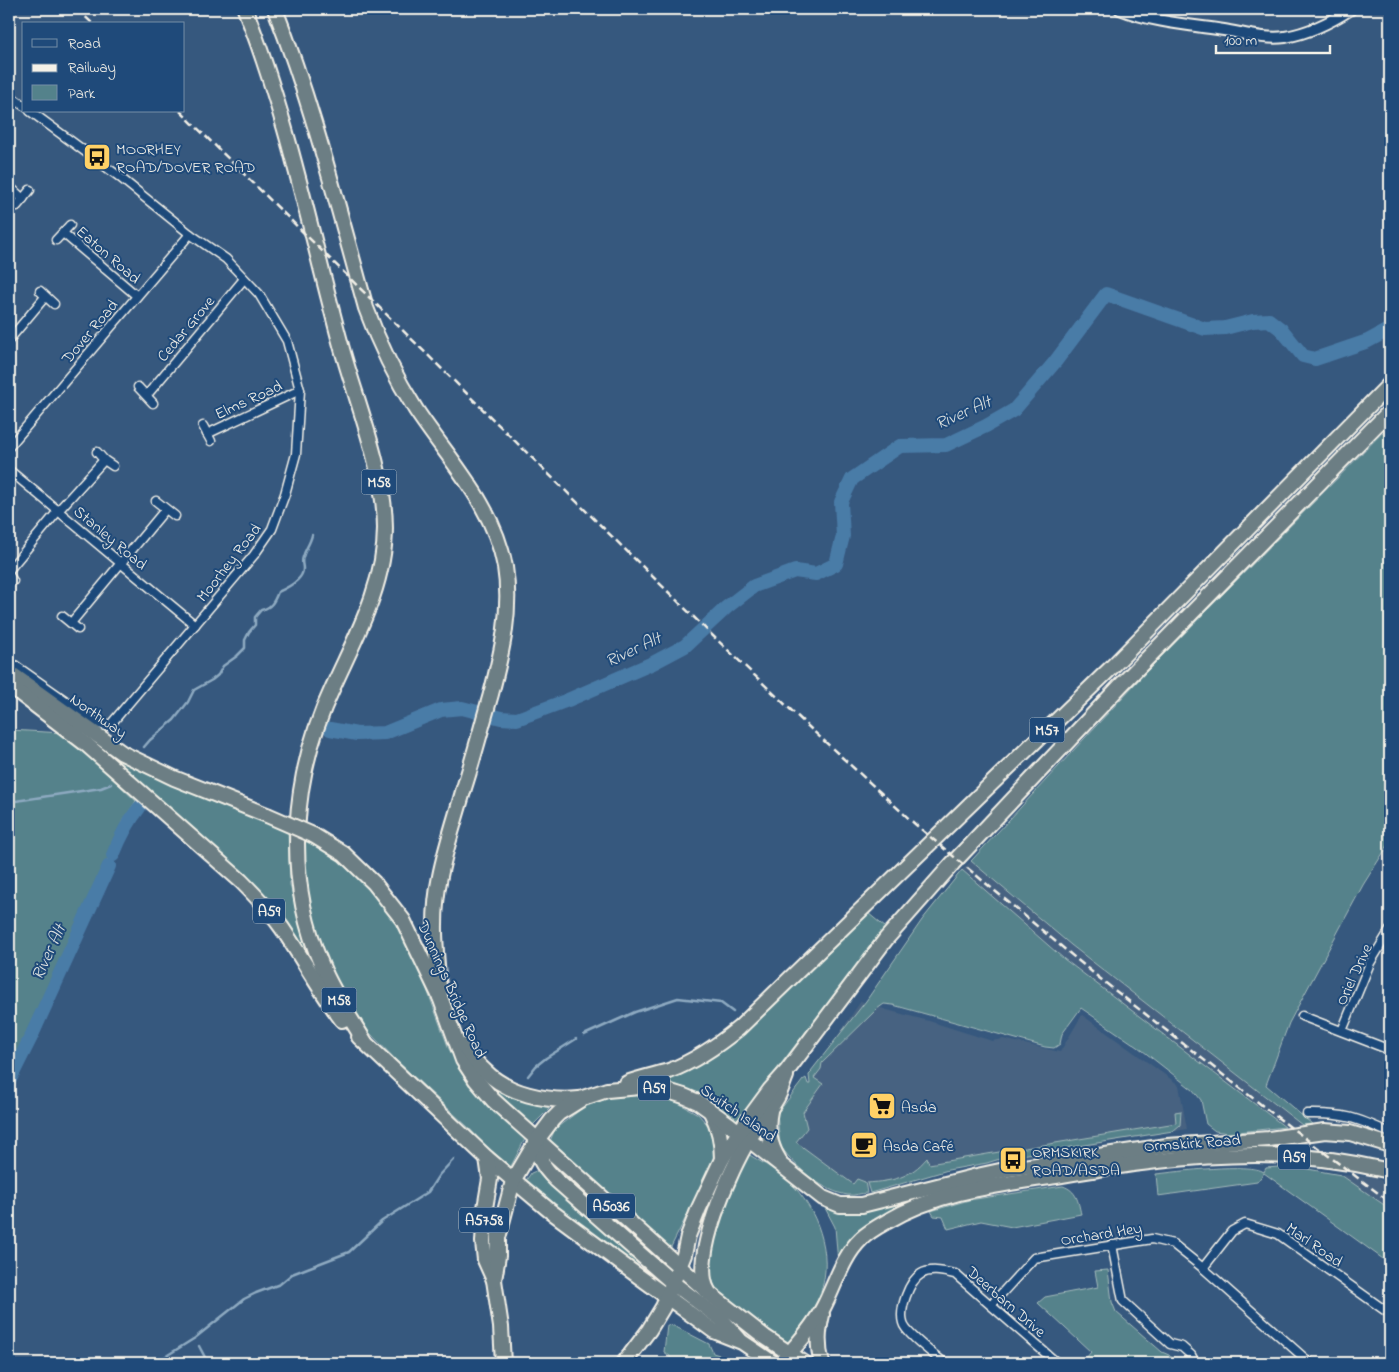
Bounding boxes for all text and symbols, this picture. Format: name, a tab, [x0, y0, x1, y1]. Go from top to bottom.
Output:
legend	[22, 22, 185, 112]
scale bar	[1216, 22, 1330, 54]
text: 100 m	[1224, 30, 1257, 52]
text: Road	[68, 33, 101, 55]
text: Railway	[68, 57, 116, 80]
text: Park	[68, 83, 96, 105]
place label: MOORHEY ROAD/DOVER ROAD	[116, 138, 256, 180]
bus stop icon: MOORHEY ROAD/DOVER ROAD	[82, 142, 112, 172]
street label: Eaton Road	[70, 221, 145, 290]
street label: Cedar Grove	[152, 290, 222, 368]
street label: Dover Road	[56, 295, 125, 371]
street label: Elms Road	[211, 375, 286, 427]
water label: River Alt	[932, 389, 998, 438]
road number: M58	[362, 470, 396, 494]
street label: Stanley Road	[68, 500, 152, 577]
street label: Moorhey Road	[191, 519, 268, 608]
water label: River Alt	[602, 626, 668, 675]
street label: Northway	[64, 688, 131, 745]
road number: M57	[1030, 718, 1064, 742]
road number: A59	[253, 898, 285, 924]
street label: Dunnings Bridge Road	[410, 917, 492, 1062]
water label: River Alt	[26, 919, 75, 985]
street label: Oriel Drive	[1330, 939, 1380, 1010]
road number: M58	[322, 988, 356, 1012]
road number: A59	[638, 1076, 670, 1100]
street label: Switch Island	[695, 1079, 781, 1149]
supermarket icon: Asda	[867, 1091, 897, 1121]
place label: Asda	[901, 1096, 937, 1120]
street label: Ormskirk Road	[1143, 1129, 1241, 1159]
cafe icon: Asda Café	[849, 1130, 879, 1160]
place label: Asda Café	[883, 1135, 955, 1159]
place label: ORMSKIRK ROAD/ASDA	[1032, 1141, 1120, 1183]
road number: A59	[1278, 1144, 1310, 1170]
bus stop icon: ORMSKIRK ROAD/ASDA	[998, 1145, 1028, 1175]
road number: A5036	[587, 1194, 635, 1218]
road number: A5758	[459, 1208, 509, 1232]
street label: Orchard Hey	[1059, 1217, 1144, 1253]
street label: Marl Road	[1280, 1217, 1347, 1274]
street label: Deerbarn Drive	[960, 1261, 1051, 1344]

